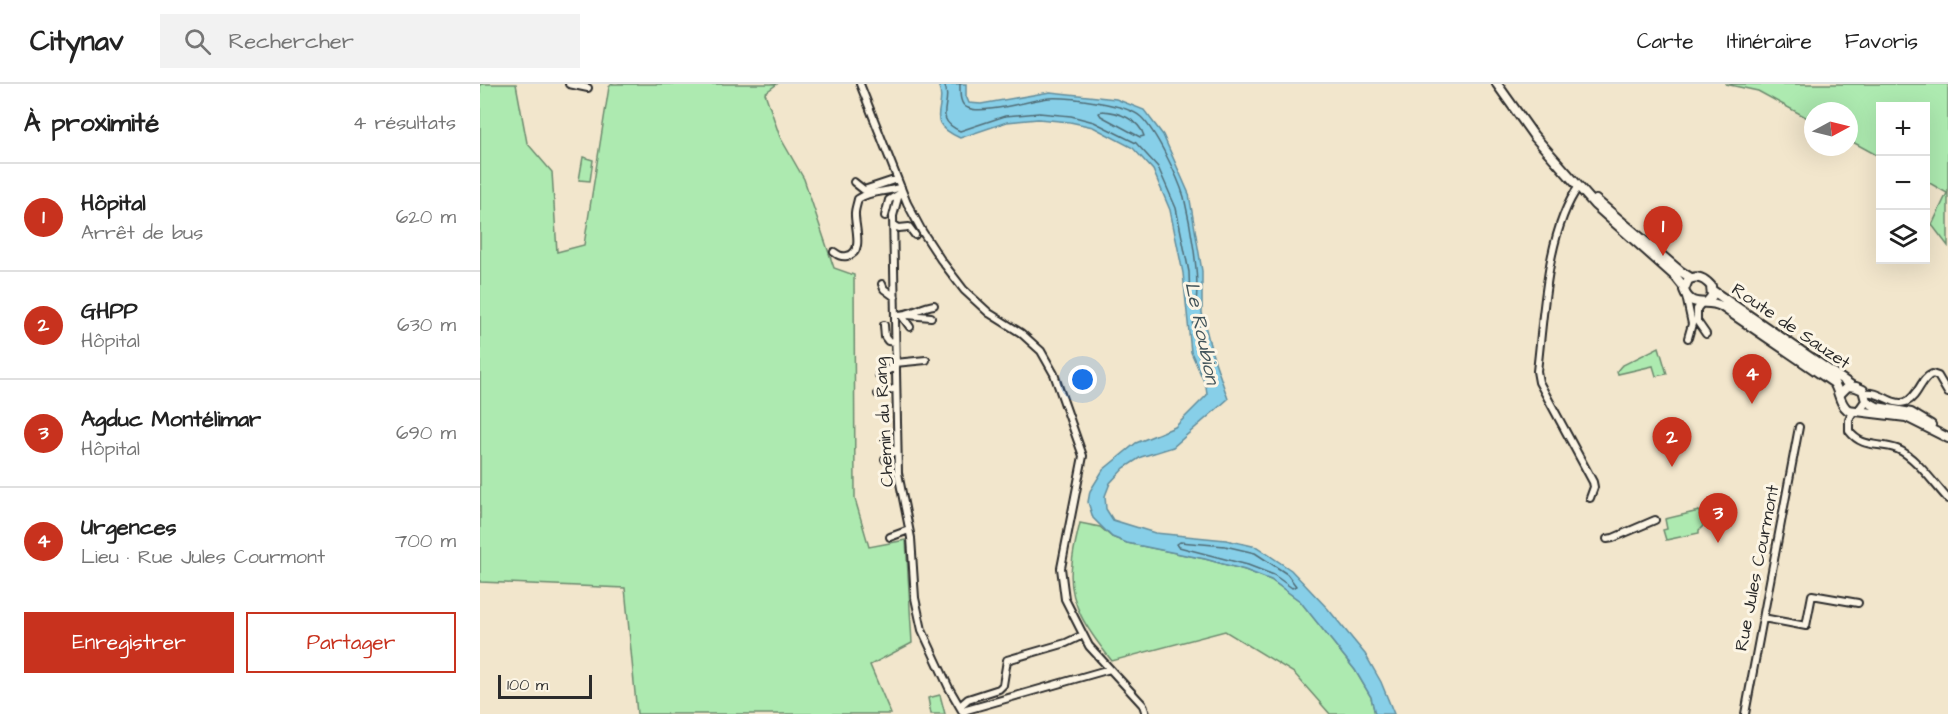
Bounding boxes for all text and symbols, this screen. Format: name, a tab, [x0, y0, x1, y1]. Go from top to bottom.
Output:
search box	[160, 14, 580, 68]
text: Citynav	[30, 22, 124, 61]
icon: search	[181, 25, 214, 58]
text: Rechercher	[229, 26, 354, 57]
text: Carte	[1637, 27, 1694, 56]
text: Itinéraire	[1727, 27, 1812, 56]
text: Favoris	[1845, 27, 1918, 56]
north arrow	[1804, 102, 1858, 156]
map controls	[1876, 102, 1930, 264]
button: +	[1876, 102, 1930, 156]
text: À proximité	[24, 105, 159, 141]
text: 4 résultats	[353, 109, 456, 137]
button: −	[1876, 156, 1930, 210]
text: Hôpital	[81, 188, 146, 219]
text: 1	[42, 203, 45, 231]
text: 620 m	[396, 203, 456, 231]
pin: 1	[1644, 206, 1682, 256]
button: layers	[1876, 210, 1930, 264]
text: Arrêt de bus	[81, 219, 203, 247]
street label: Route de Sauzet	[1727, 277, 1856, 375]
water label: Le Roubion	[1178, 279, 1227, 389]
text: GHPP	[81, 296, 138, 327]
text: 2	[38, 311, 49, 339]
text: 630 m	[397, 311, 456, 339]
text: Hôpital	[81, 327, 140, 355]
pin: 4	[1732, 354, 1772, 404]
street label: Chemin du Rang	[868, 356, 901, 488]
your location	[1068, 365, 1097, 394]
text: Agduc Montélimar	[81, 404, 261, 435]
pin: 2	[1652, 418, 1692, 467]
text: 3	[38, 419, 49, 447]
text: 690 m	[396, 419, 456, 447]
text: Hôpital	[81, 435, 140, 463]
street label: Rue Jules Courmont	[1729, 482, 1786, 653]
pin: 3	[1698, 494, 1738, 543]
text: Urgences	[81, 512, 177, 543]
text: 4	[37, 527, 50, 555]
text: 700 m	[395, 527, 456, 555]
text: Lieu · Rue Jules Courmont	[81, 543, 325, 571]
button: Enregistrer	[24, 612, 234, 673]
button: Partager	[246, 612, 456, 673]
scale bar	[498, 672, 592, 700]
text: 100 m	[507, 674, 548, 696]

